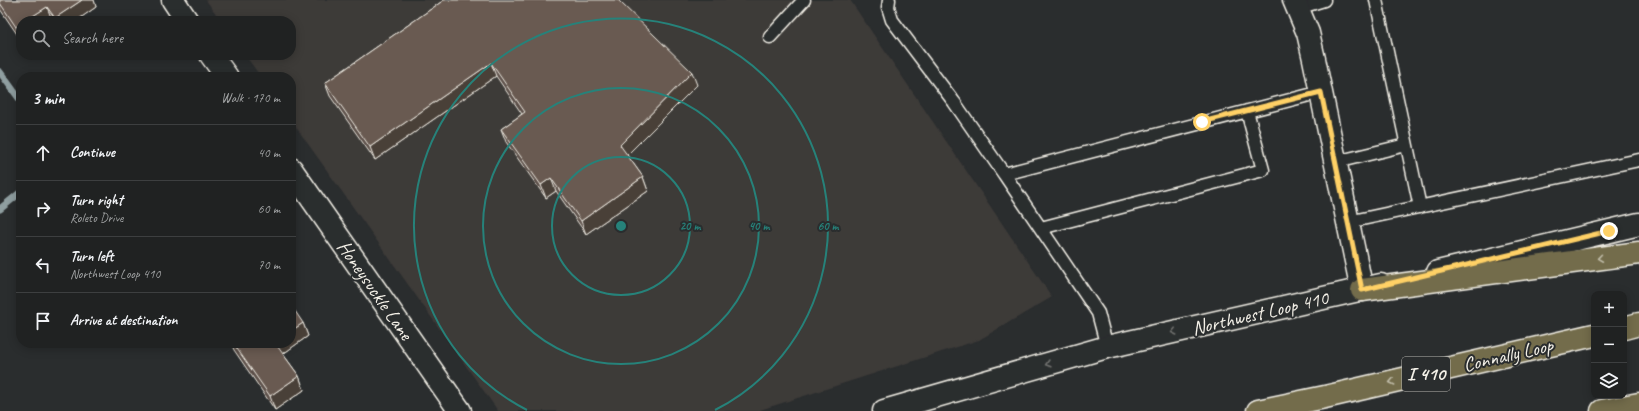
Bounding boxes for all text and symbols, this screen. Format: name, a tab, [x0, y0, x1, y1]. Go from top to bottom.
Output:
search box	[16, 16, 296, 60]
icon: search	[30, 27, 52, 49]
text: Search here	[62, 29, 123, 48]
text: 3 min	[32, 88, 65, 109]
text: Walk · 170 m	[221, 90, 280, 106]
route start	[1193, 113, 1211, 131]
icon: ahead	[32, 142, 54, 164]
text: Continue	[70, 143, 115, 162]
text: 40 m	[258, 145, 280, 161]
text: Turn right	[70, 191, 123, 210]
icon: right	[32, 198, 54, 220]
text: 60 m	[258, 201, 280, 217]
text: Roleto Drive	[70, 210, 123, 226]
text: 20 m	[680, 218, 701, 234]
text: 40 m	[749, 218, 770, 234]
text: 60 m	[818, 218, 840, 234]
centre of rings	[614, 219, 628, 233]
route end	[1600, 222, 1618, 240]
street label: Honeysuckle Lane	[331, 235, 419, 346]
text: Turn left	[70, 247, 113, 266]
icon: left	[32, 254, 54, 276]
one-way arrow	[1597, 254, 1603, 263]
text: 70 m	[258, 257, 280, 273]
text: Northwest Loop 410	[70, 266, 160, 282]
street label: Northwest Loop 410	[1189, 285, 1333, 341]
map controls	[1591, 291, 1627, 399]
button: +	[1591, 291, 1627, 327]
icon: arrive	[32, 310, 54, 332]
text: Arrive at destination	[70, 311, 177, 330]
one-way arrow	[1171, 327, 1177, 335]
button: −	[1591, 327, 1627, 363]
street label: Connally Loop	[1461, 332, 1557, 377]
road number: I 410	[1402, 357, 1450, 391]
one-way arrow	[1045, 359, 1052, 368]
button: layers	[1591, 363, 1627, 399]
one-way arrow	[1389, 377, 1396, 385]

